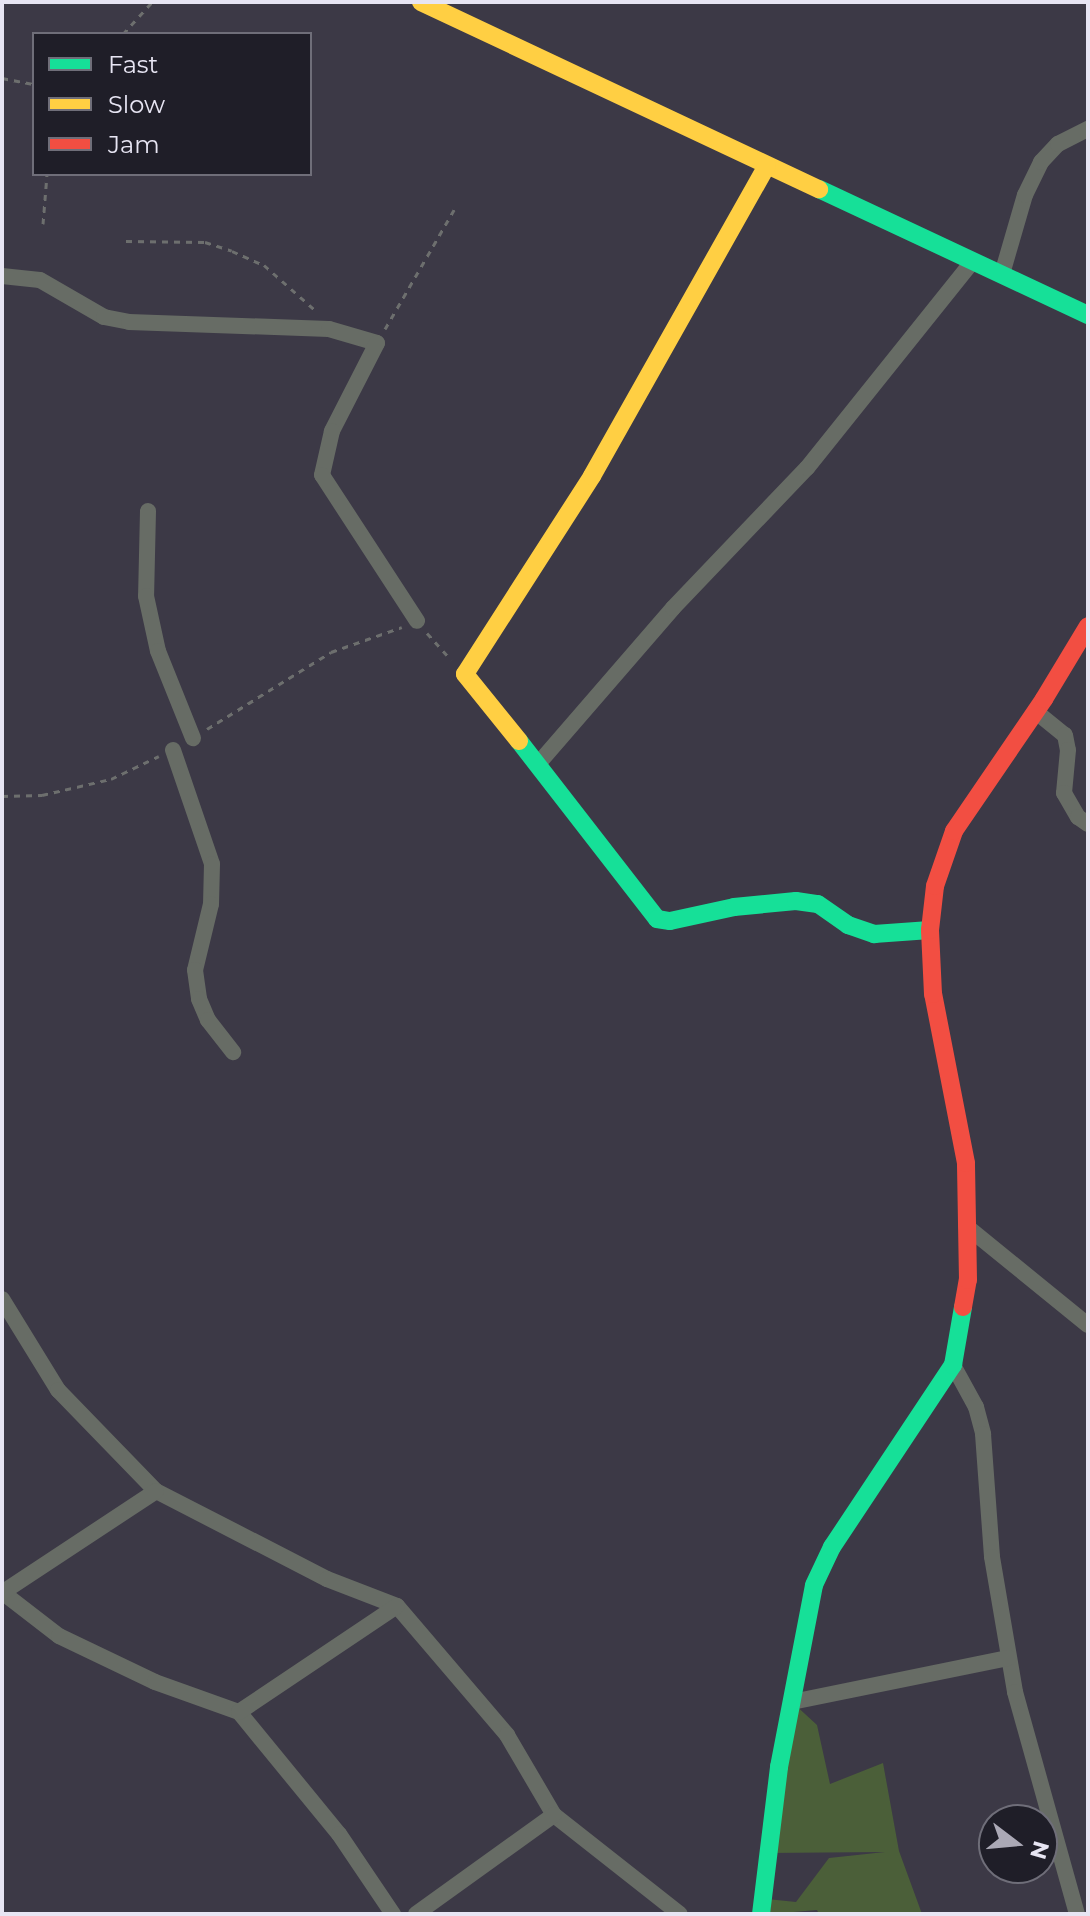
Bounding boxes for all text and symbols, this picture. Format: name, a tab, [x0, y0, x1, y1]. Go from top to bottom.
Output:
legend	[32, 32, 312, 176]
text: Fast	[108, 50, 158, 79]
text: Slow	[108, 90, 165, 119]
text: Jam	[108, 130, 160, 159]
north arrow	[978, 1804, 1058, 1884]
text: N	[1024, 1838, 1055, 1862]

